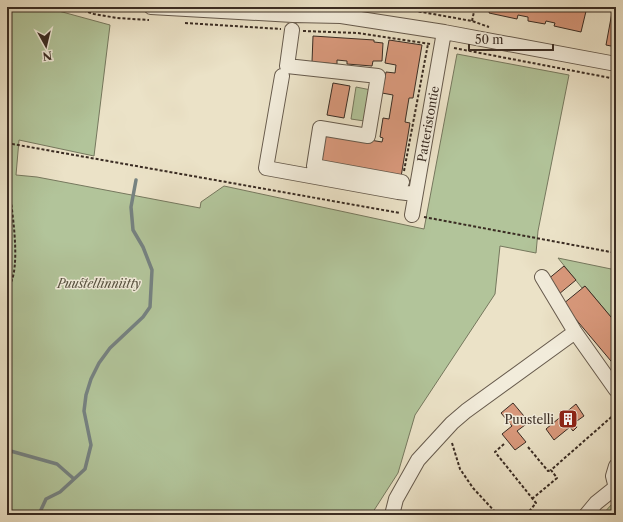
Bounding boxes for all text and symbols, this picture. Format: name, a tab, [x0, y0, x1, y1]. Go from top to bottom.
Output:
north arrow	[26, 26, 66, 66]
scale bar	[469, 26, 553, 52]
text: 50 m	[475, 32, 504, 47]
text: N	[41, 48, 53, 64]
street label: Patteristontie	[414, 85, 442, 163]
park label: Puustellinniitty	[56, 276, 141, 291]
building icon: Puustelli	[557, 408, 579, 430]
place label: Puustelli	[504, 412, 554, 427]

